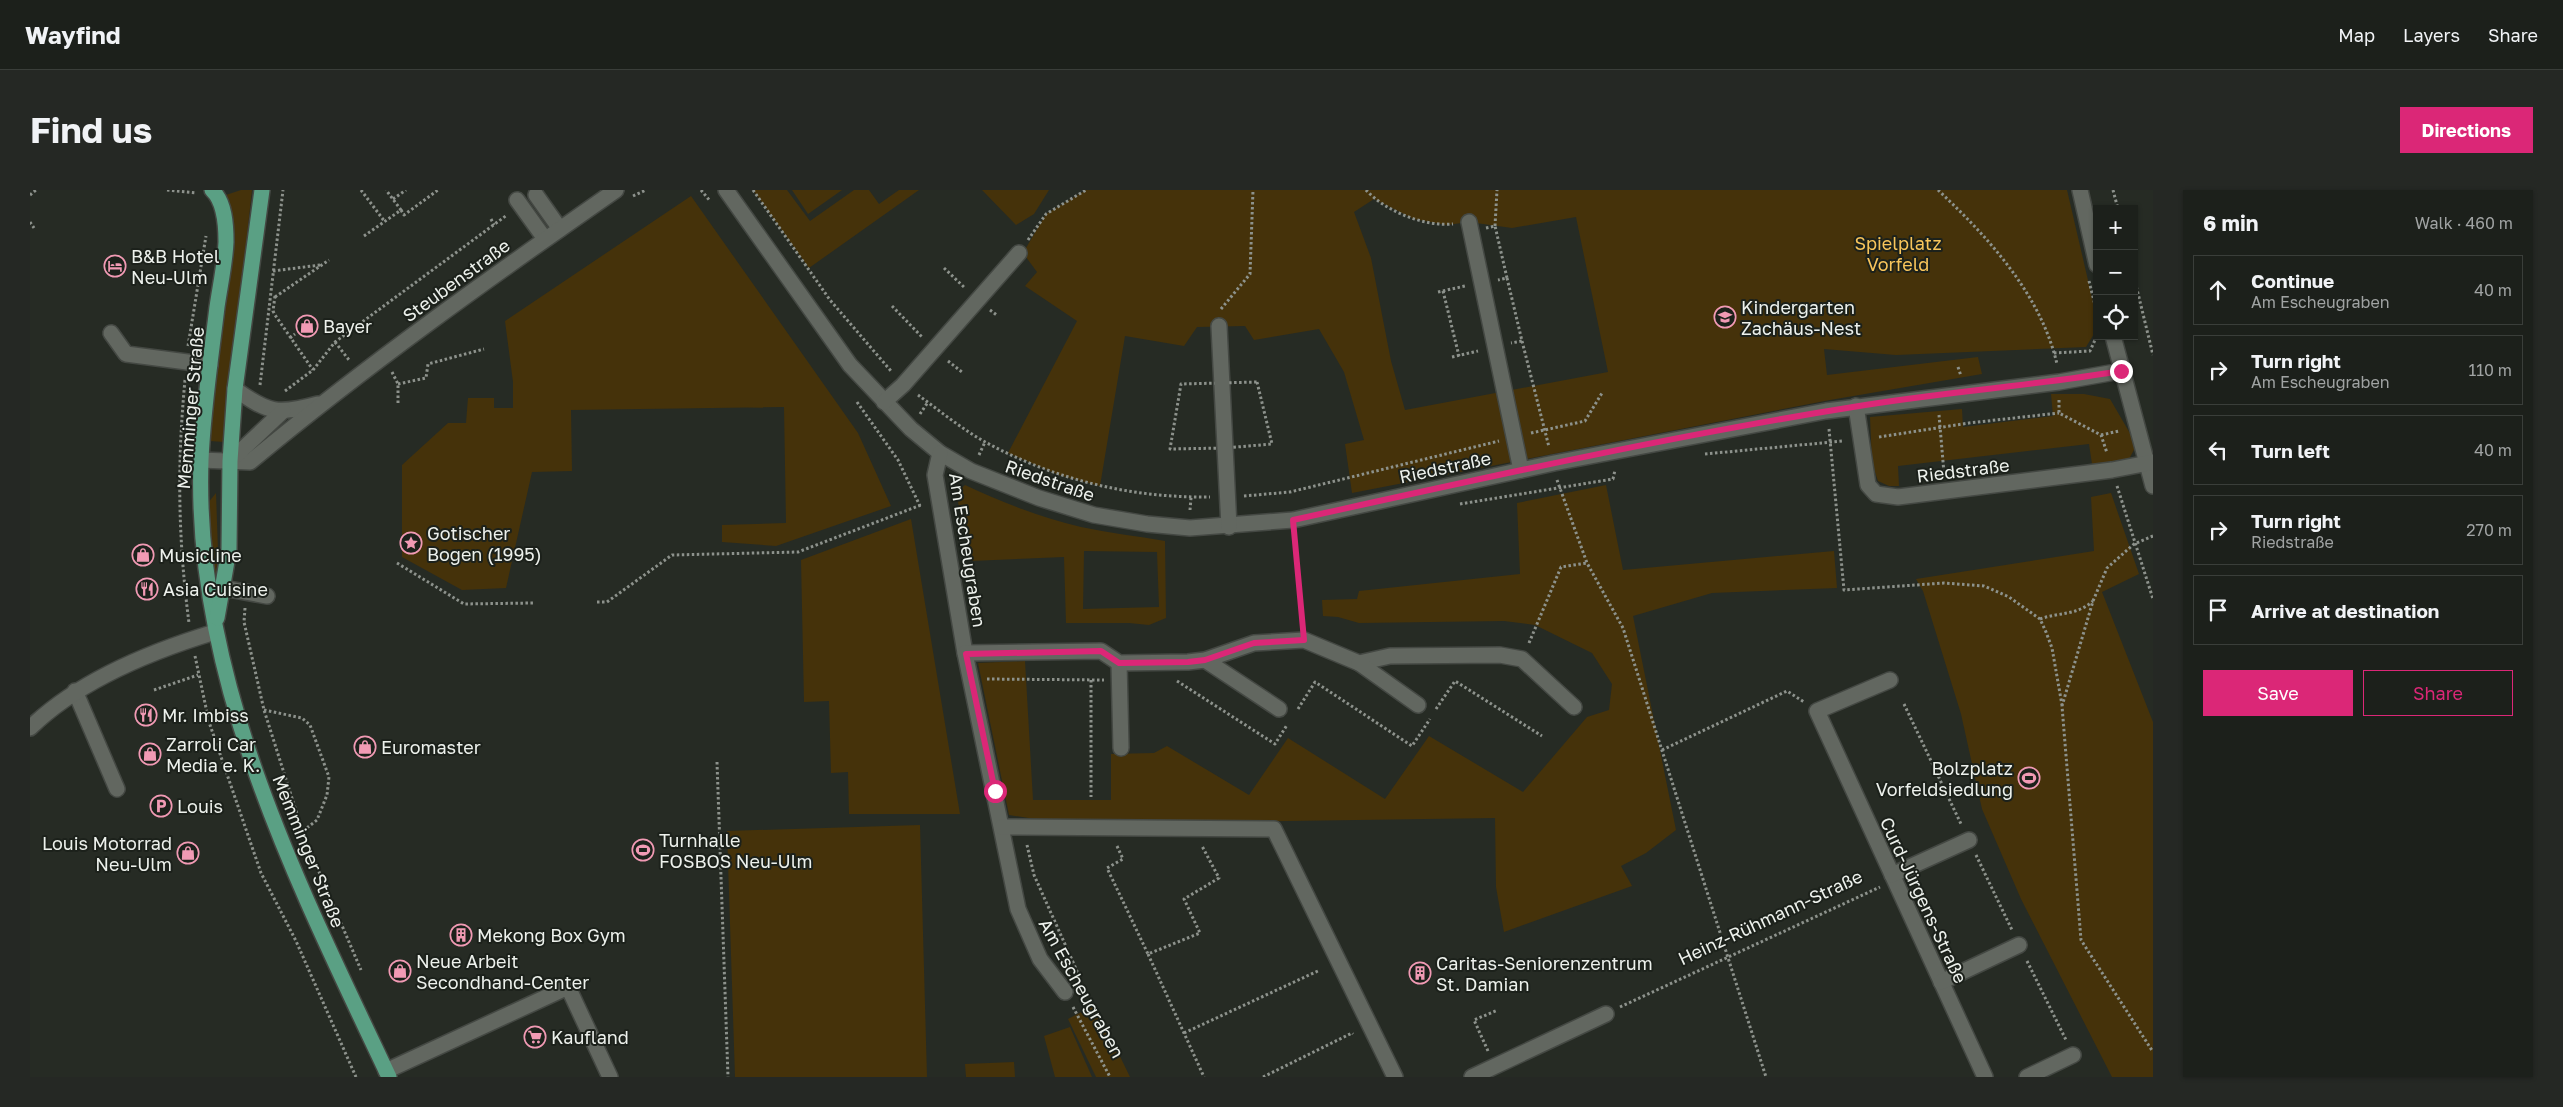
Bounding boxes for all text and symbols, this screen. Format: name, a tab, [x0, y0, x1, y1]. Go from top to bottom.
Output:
text: Wayfind	[25, 20, 121, 49]
text: Map	[2338, 24, 2375, 46]
text: Layers	[2403, 24, 2460, 46]
text: Share	[2488, 24, 2538, 46]
button: Directions	[2400, 107, 2533, 153]
text: Find us	[30, 109, 152, 151]
map controls	[2093, 205, 2138, 340]
button: +	[2093, 205, 2138, 250]
text: 6 min	[2203, 210, 2258, 236]
text: Walk · 460 m	[2415, 213, 2513, 233]
park label: Spielplatz Vorfeld	[1854, 232, 1942, 275]
street label: Steubenstraße	[398, 234, 514, 326]
place label: B&B Hotel Neu-Ulm	[131, 245, 220, 288]
button: −	[2093, 250, 2138, 295]
hotel icon: B&B Hotel Neu-Ulm	[103, 254, 127, 278]
text: Continue	[2251, 269, 2334, 292]
icon: ahead	[2204, 276, 2232, 304]
text: 40 m	[2474, 280, 2512, 300]
text: Am Escheugraben	[2251, 292, 2390, 312]
button: locate	[2093, 295, 2138, 340]
place label: Kindergarten Zachäus-Nest	[1741, 296, 1861, 339]
school or university icon: Kindergarten Zachäus-Nest	[1713, 305, 1737, 329]
shop icon: Bayer	[295, 314, 319, 338]
place label: Bayer	[323, 315, 372, 337]
street label: Memminger Straße	[172, 326, 208, 490]
text: Turn right	[2251, 349, 2341, 372]
icon: right	[2204, 356, 2232, 384]
route end	[2110, 360, 2133, 383]
text: 110 m	[2468, 360, 2512, 380]
text: Am Escheugraben	[2251, 372, 2390, 392]
icon: left	[2204, 436, 2232, 464]
text: Turn left	[2251, 439, 2330, 462]
text: 40 m	[2474, 440, 2512, 460]
street label: Riedstraße	[1397, 447, 1493, 487]
street label: Riedstraße	[1915, 453, 2011, 487]
street label: Riedstraße	[1002, 454, 1098, 506]
street label: Am Escheugraben	[945, 471, 991, 629]
text: Turn right	[2251, 509, 2341, 532]
icon: right	[2204, 516, 2232, 544]
text: 270 m	[2466, 520, 2512, 540]
place label: Gotischer Bogen (1995)	[427, 522, 542, 565]
place icon: Gotischer Bogen (1995)	[399, 531, 423, 555]
text: Riedstraße	[2251, 532, 2334, 552]
shop icon: Musicline	[131, 543, 155, 567]
place label: Musicline	[159, 544, 242, 566]
restaurant icon: Asia Cuisine	[135, 577, 159, 601]
place label: Asia Cuisine	[163, 578, 268, 600]
icon: arrive	[2204, 596, 2232, 624]
text: Arrive at destination	[2251, 599, 2439, 622]
button: Save	[2203, 670, 2353, 716]
button: Share	[2363, 670, 2513, 716]
restaurant icon: Mr. Imbiss	[134, 703, 158, 727]
place label: Mr. Imbiss	[162, 704, 249, 726]
place label: Zarroli Car Media e. K.	[166, 733, 260, 776]
shop icon: Euromaster	[353, 735, 377, 759]
place label: Euromaster	[381, 736, 481, 758]
shop icon: Zarroli Car Media e. K.	[138, 742, 162, 766]
place label: Bolzplatz Vorfeldsiedlung	[1876, 757, 2013, 800]
sports icon: Bolzplatz Vorfeldsiedlung	[2017, 766, 2041, 790]
street label: Memminger Straße	[268, 771, 350, 931]
route start	[984, 780, 1007, 803]
parking icon: Louis	[149, 794, 173, 818]
place label: Louis	[177, 795, 223, 817]
street label: Curd-Jürgens-Straße	[1876, 813, 1972, 987]
place label: Turnhalle FOSBOS Neu-Ulm	[659, 829, 812, 872]
place label: Louis Motorrad Neu-Ulm	[42, 832, 172, 875]
sports icon: Turnhalle FOSBOS Neu-Ulm	[631, 838, 655, 862]
shop icon: Louis Motorrad Neu-Ulm	[176, 841, 200, 865]
street label: Heinz-Rühmann-Straße	[1674, 865, 1866, 969]
street label: Am Escheugraben	[1035, 914, 1129, 1062]
building icon: Mekong Box Gym	[449, 923, 473, 947]
place label: Mekong Box Gym	[477, 924, 626, 946]
place label: Neue Arbeit Secondhand-Center	[416, 950, 589, 993]
place label: Caritas-Seniorenzentrum St. Damian	[1436, 952, 1653, 995]
shop icon: Neue Arbeit Secondhand-Center	[388, 959, 412, 983]
building icon: Caritas-Seniorenzentrum St. Damian	[1408, 961, 1432, 985]
supermarket icon: Kaufland	[523, 1025, 547, 1049]
place label: Kaufland	[551, 1026, 629, 1048]

